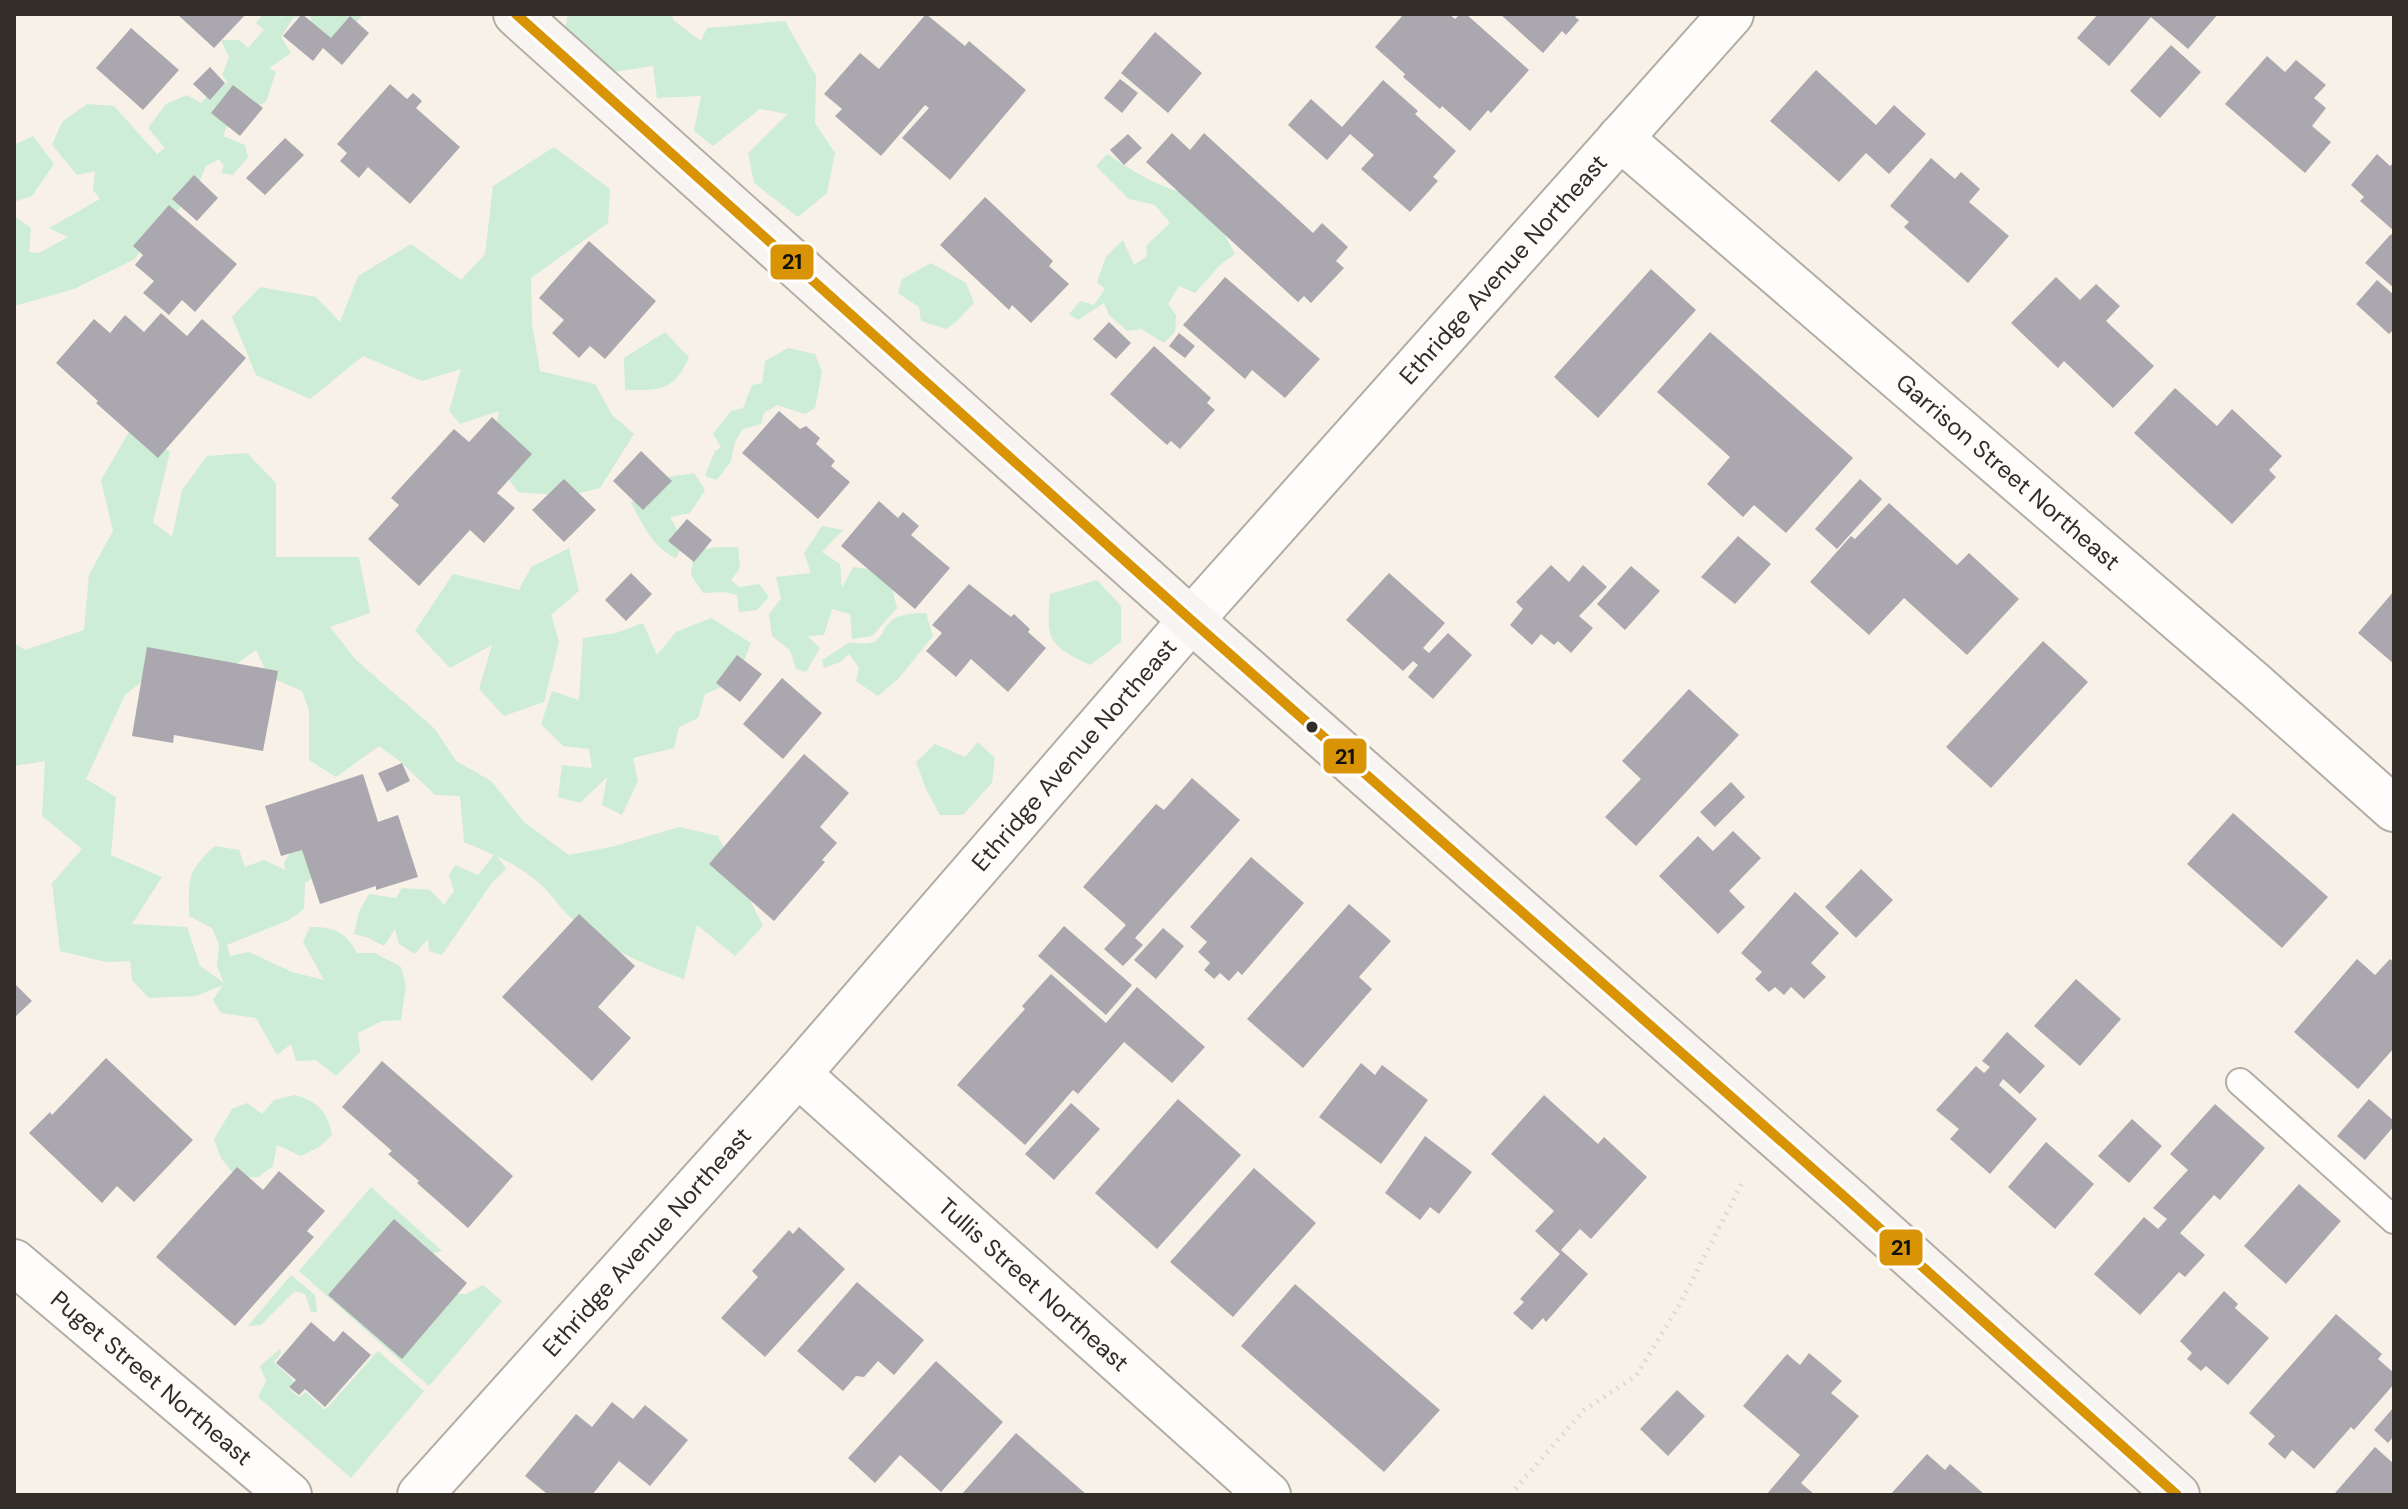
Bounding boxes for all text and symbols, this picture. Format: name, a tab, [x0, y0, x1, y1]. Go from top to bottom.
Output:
street label: Ethridge Avenue Northeast	[1392, 147, 1614, 391]
line badge: 21	[769, 243, 815, 281]
text: 21	[782, 247, 802, 276]
street label: Garrison Street Northeast	[1890, 367, 2127, 577]
street label: Ethridge Avenue Northeast	[965, 632, 1183, 877]
unlabelled marker	[1304, 719, 1320, 735]
line badge: 21	[1322, 737, 1368, 775]
text: 21	[1335, 742, 1355, 771]
street label: Ethridge Avenue Northeast	[536, 1120, 758, 1363]
street label: Tullis Street Northeast	[932, 1191, 1136, 1378]
line badge: 21	[1878, 1228, 1924, 1267]
text: 21	[1891, 1233, 1911, 1262]
street label: Puget Street Northeast	[44, 1284, 259, 1472]

